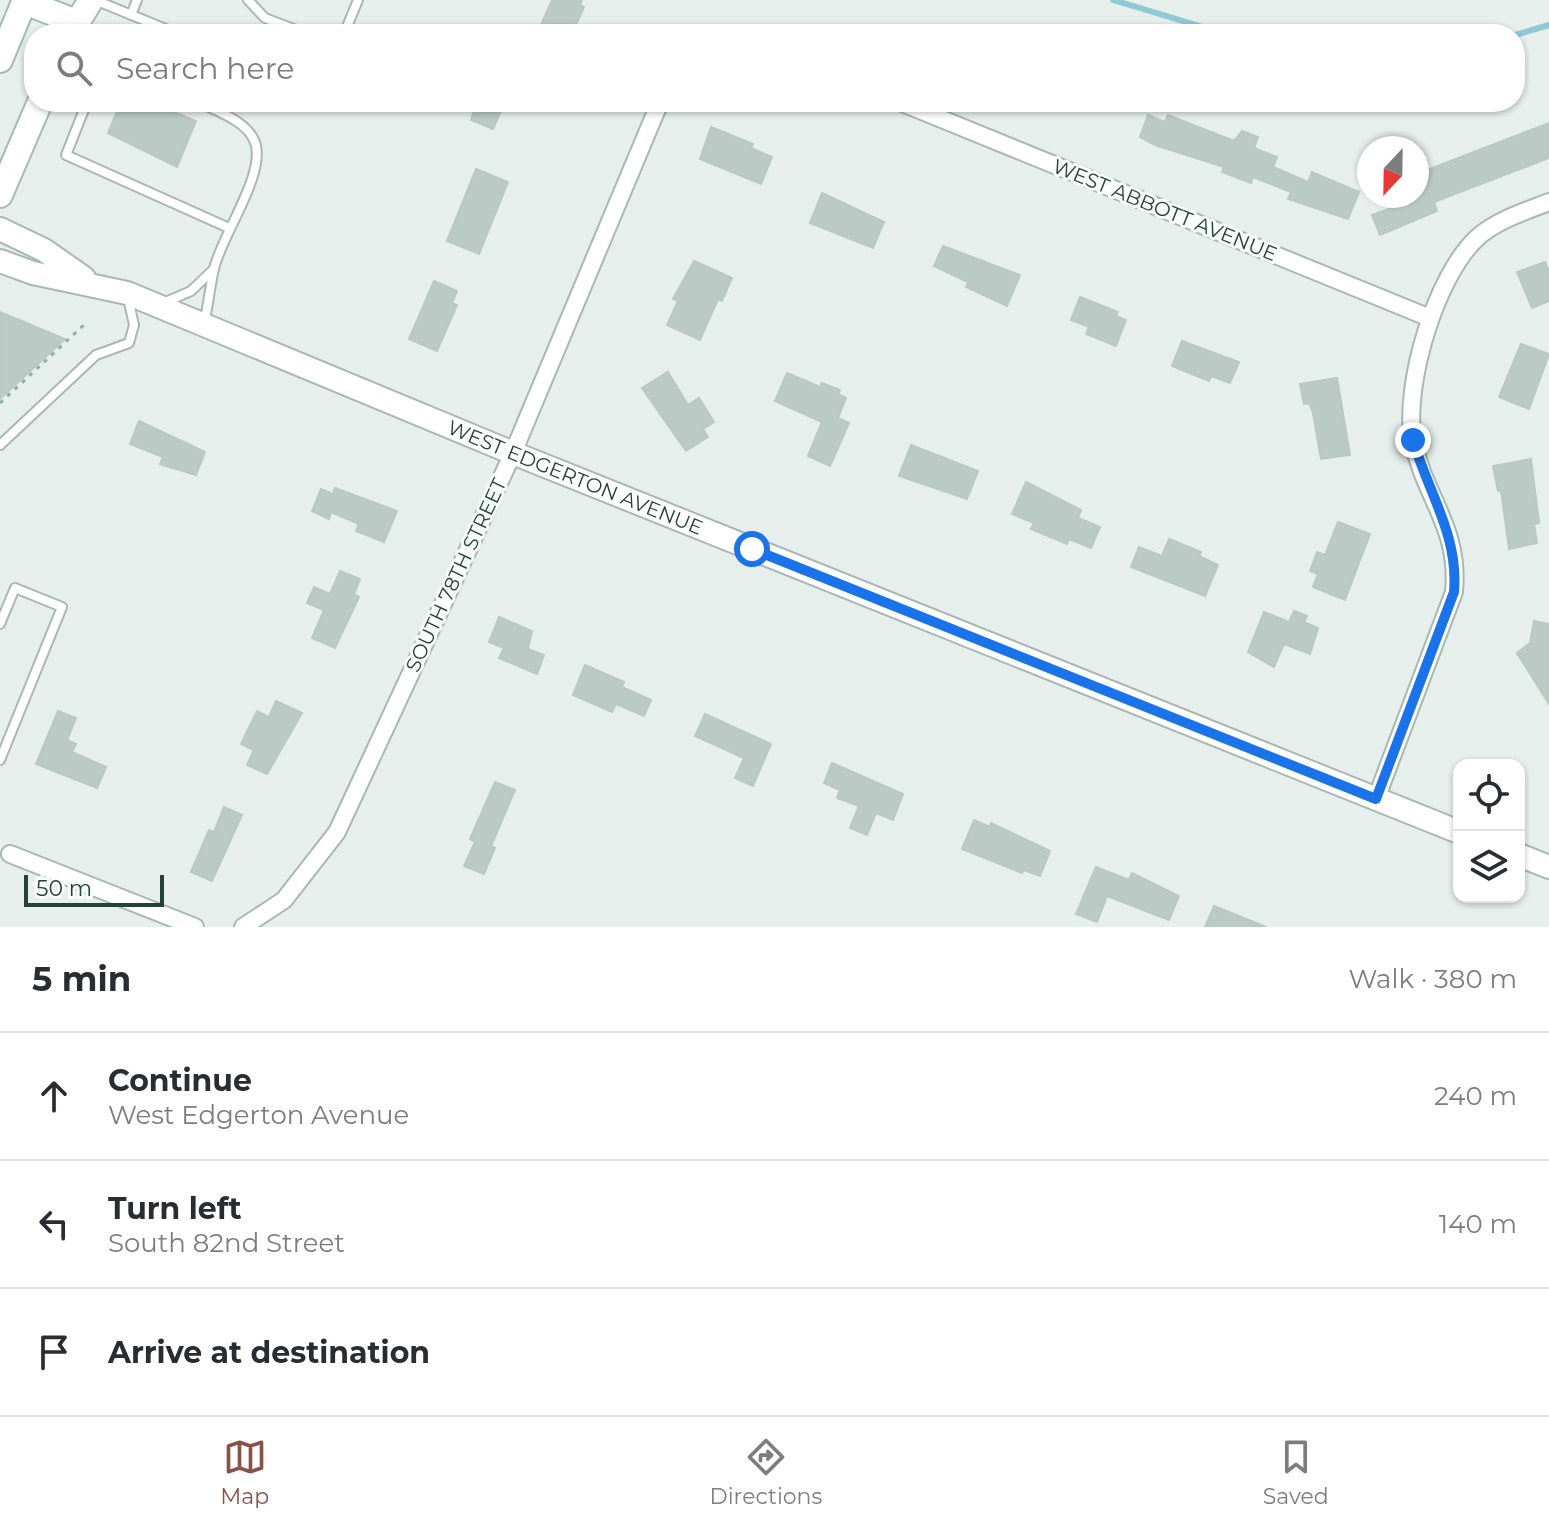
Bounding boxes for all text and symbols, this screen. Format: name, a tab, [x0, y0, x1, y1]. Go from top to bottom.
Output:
search box	[24, 24, 1525, 112]
icon: search	[52, 46, 96, 90]
text: Search here	[116, 50, 294, 87]
north arrow	[1357, 136, 1429, 208]
street label: WEST ABBOTT AVENUE	[1049, 154, 1281, 266]
street label: WEST EDGERTON AVENUE	[444, 415, 706, 540]
route end	[1395, 422, 1431, 458]
street label: SOUTH 78TH STREET	[401, 474, 512, 676]
route start	[734, 531, 770, 567]
map controls	[1453, 759, 1525, 903]
button: locate	[1453, 759, 1525, 831]
button: layers	[1453, 831, 1525, 903]
scale bar	[24, 871, 164, 907]
text: 50 m	[36, 875, 92, 902]
text: 5 min	[32, 958, 131, 1000]
text: Walk · 380 m	[1349, 963, 1517, 995]
text: Continue	[108, 1062, 252, 1099]
icon: ahead	[32, 1074, 76, 1118]
text: 240 m	[1434, 1080, 1517, 1112]
text: West Edgerton Avenue	[108, 1099, 409, 1131]
text: Turn left	[108, 1190, 241, 1227]
icon: left	[32, 1202, 76, 1246]
text: 140 m	[1439, 1208, 1517, 1240]
text: South 82nd Street	[108, 1227, 345, 1259]
icon: arrive	[32, 1330, 76, 1374]
text: Arrive at destination	[108, 1334, 430, 1371]
tab: Map	[220, 1435, 269, 1510]
tab: Directions	[710, 1435, 822, 1510]
tab: Saved	[1263, 1435, 1329, 1510]

